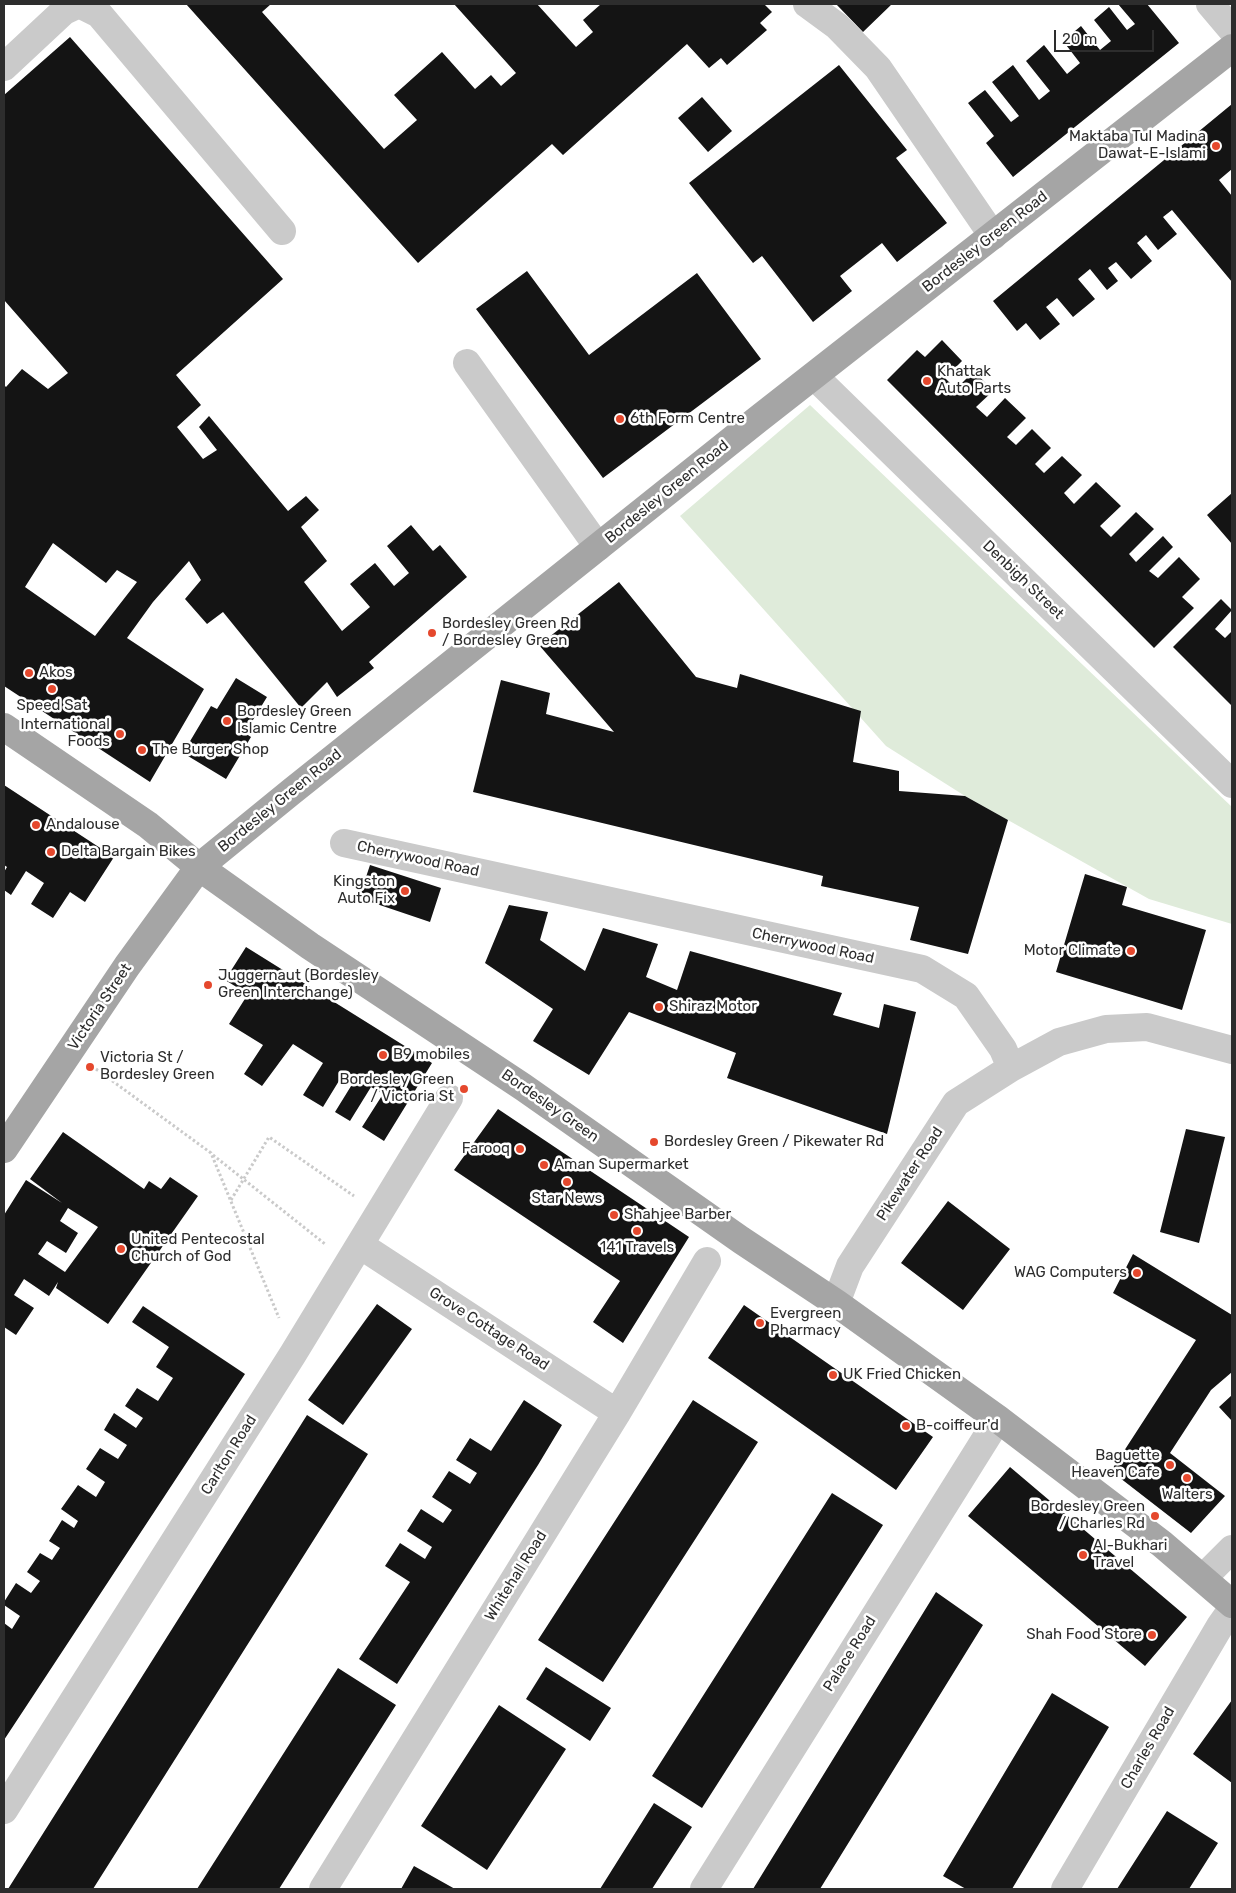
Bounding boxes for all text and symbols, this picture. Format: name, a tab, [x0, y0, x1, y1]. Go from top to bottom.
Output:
scale bar	[1056, 20, 1156, 52]
text: 20 m	[1062, 30, 1097, 48]
place label: Maktaba Tul Madina Dawat-E-Islami	[1069, 128, 1206, 163]
marker: Maktaba Tul Madina Dawat-E-Islami	[1210, 140, 1222, 152]
street label: Bordesley Green Road	[919, 188, 1051, 296]
place label: Khattak Auto Parts	[937, 363, 1011, 398]
marker: Khattak Auto Parts	[921, 375, 933, 387]
place label: 6th Form Centre	[630, 410, 745, 428]
marker: 6th Form Centre	[614, 413, 626, 425]
street label: Bordesley Green Road	[602, 437, 732, 547]
street label: Denbigh Street	[979, 537, 1067, 623]
place label: Bordesley Green Rd / Bordesley Green	[442, 615, 579, 650]
marker: Bordesley Green Rd / Bordesley Green	[426, 627, 438, 639]
place label: Akos	[39, 664, 73, 682]
marker: Akos	[23, 667, 35, 679]
marker: Speed Sat	[46, 683, 58, 695]
place label: Speed Sat	[16, 697, 88, 715]
place label: Bordesley Green Islamic Centre	[237, 703, 352, 738]
marker: Bordesley Green Islamic Centre	[221, 715, 233, 727]
place label: International Foods	[21, 716, 110, 751]
marker: International Foods	[114, 728, 126, 740]
place label: The Burger Shop	[152, 741, 269, 759]
marker: The Burger Shop	[136, 744, 148, 756]
street label: Bordesley Green Road	[215, 746, 345, 856]
place label: Andalouse	[46, 816, 120, 834]
marker: Andalouse	[30, 819, 42, 831]
street label: Cherrywood Road	[355, 837, 481, 881]
place label: Delta Bargain Bikes	[61, 843, 196, 861]
marker: Delta Bargain Bikes	[45, 846, 57, 858]
place label: Kingston Auto Fix	[333, 873, 395, 908]
marker: Kingston Auto Fix	[399, 885, 411, 897]
street label: Cherrywood Road	[750, 924, 876, 968]
place label: Motor Climate	[1024, 942, 1121, 960]
marker: Motor Climate	[1125, 945, 1137, 957]
street label: Victoria Street	[64, 960, 136, 1054]
place label: Juggernaut (Bordesley Green Interchange)	[218, 967, 379, 1002]
marker: Juggernaut (Bordesley Green Interchange)	[202, 979, 214, 991]
place label: Shiraz Motor	[669, 998, 757, 1016]
marker: Shiraz Motor	[653, 1001, 665, 1013]
place label: B9 mobiles	[393, 1046, 470, 1064]
place label: Victoria St / Bordesley Green	[100, 1049, 215, 1084]
marker: B9 mobiles	[377, 1049, 389, 1061]
marker: Victoria St / Bordesley Green	[84, 1061, 96, 1073]
street label: Bordesley Green	[498, 1066, 602, 1146]
place label: Bordesley Green / Victoria St	[339, 1071, 454, 1106]
marker: Bordesley Green / Victoria St	[458, 1083, 470, 1095]
street label: Pikewater Road	[873, 1124, 947, 1224]
place label: Bordesley Green / Pikewater Rd	[664, 1133, 884, 1151]
marker: Bordesley Green / Pikewater Rd	[648, 1136, 660, 1148]
place label: Farooq	[462, 1140, 510, 1158]
marker: Farooq	[514, 1143, 526, 1155]
place label: Aman Supermarket	[554, 1156, 689, 1174]
marker: Aman Supermarket	[538, 1159, 550, 1171]
marker: Star News	[561, 1176, 573, 1188]
place label: Star News	[532, 1190, 602, 1208]
place label: Shahjee Barber	[624, 1206, 731, 1224]
marker: Shahjee Barber	[608, 1209, 620, 1221]
marker: 141 Travels	[631, 1225, 643, 1237]
place label: United Pentecostal Church of God	[131, 1231, 265, 1266]
place label: 141 Travels	[600, 1239, 674, 1257]
marker: United Pentecostal Church of God	[115, 1243, 127, 1255]
place label: WAG Computers	[1014, 1264, 1127, 1282]
marker: WAG Computers	[1131, 1267, 1143, 1279]
street label: Grove Cottage Road	[426, 1284, 552, 1374]
place label: Evergreen Pharmacy	[770, 1305, 841, 1340]
marker: Evergreen Pharmacy	[754, 1317, 766, 1329]
place label: UK Fried Chicken	[843, 1366, 961, 1384]
marker: UK Fried Chicken	[827, 1369, 839, 1381]
street label: Carlton Road	[197, 1412, 261, 1498]
place label: B-coiffeur'd	[916, 1417, 999, 1435]
marker: B-coiffeur'd	[900, 1420, 912, 1432]
place label: Baguette Heaven Cafe	[1071, 1447, 1160, 1482]
marker: Baguette Heaven Cafe	[1164, 1459, 1176, 1471]
marker: Walters	[1181, 1472, 1193, 1484]
place label: Walters	[1161, 1486, 1213, 1504]
place label: Bordesley Green / Charles Rd	[1030, 1498, 1145, 1533]
marker: Bordesley Green / Charles Rd	[1149, 1510, 1161, 1522]
street label: Whitehall Road	[481, 1528, 551, 1624]
place label: Al-Bukhari Travel	[1093, 1537, 1167, 1572]
marker: Al-Bukhari Travel	[1077, 1549, 1089, 1561]
street label: Palace Road	[820, 1613, 880, 1695]
place label: Shah Food Store	[1026, 1626, 1142, 1644]
marker: Shah Food Store	[1146, 1629, 1158, 1641]
street label: Charles Road	[1117, 1704, 1179, 1792]

